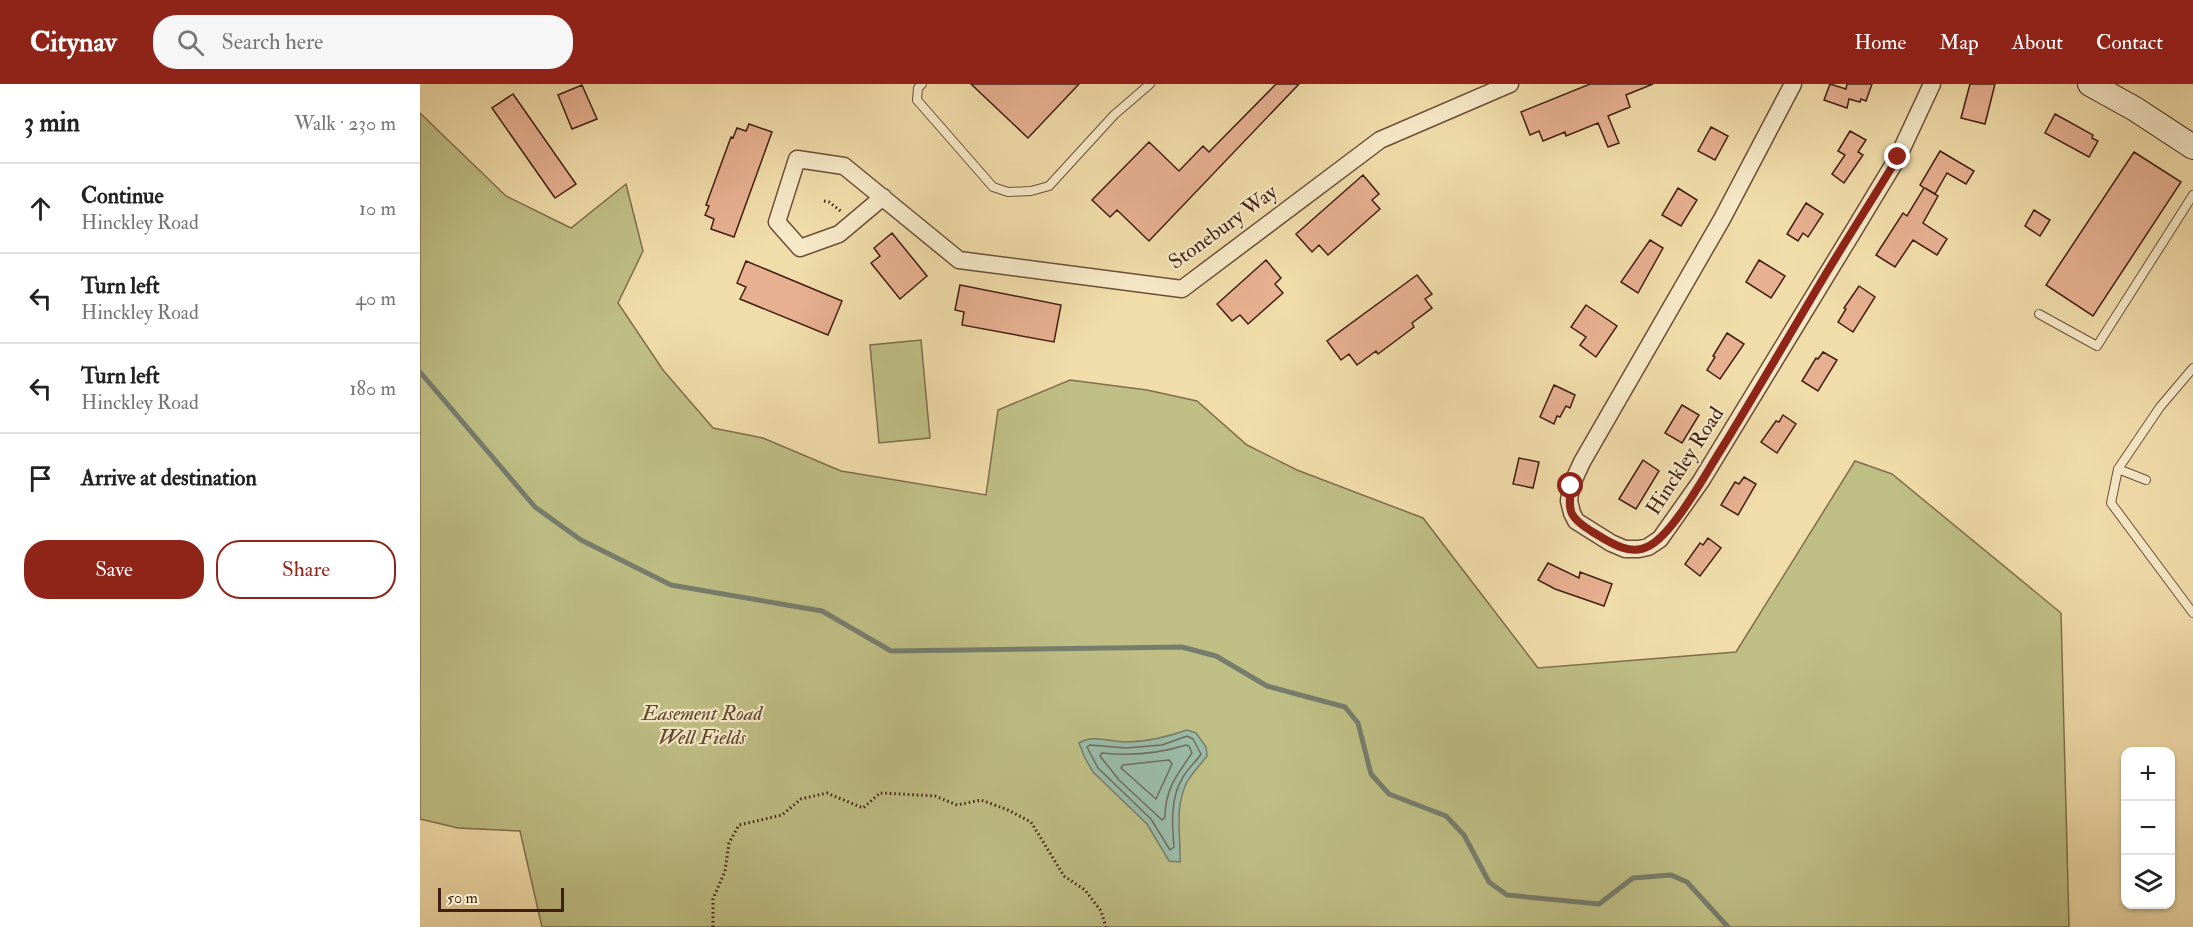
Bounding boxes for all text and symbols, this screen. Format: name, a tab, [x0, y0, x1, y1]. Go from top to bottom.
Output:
search box	[153, 15, 573, 69]
text: Citynav	[30, 25, 117, 60]
icon: search	[174, 26, 207, 59]
text: Search here	[222, 28, 323, 56]
text: Home	[1854, 29, 1906, 56]
text: Map	[1939, 29, 1979, 56]
text: About	[2012, 29, 2063, 56]
text: Contact	[2096, 29, 2163, 56]
text: 3 min	[24, 107, 80, 139]
text: Walk · 230 m	[294, 111, 396, 136]
route end	[1884, 143, 1910, 169]
street label: Stonebury Way	[1163, 178, 1283, 276]
text: Continue	[81, 182, 164, 210]
icon: ahead	[24, 192, 57, 225]
text: 10 m	[359, 196, 396, 221]
text: Hinckley Road	[81, 210, 199, 235]
text: Turn left	[81, 272, 160, 300]
icon: left	[24, 282, 57, 315]
text: 40 m	[355, 286, 396, 311]
text: Hinckley Road	[81, 300, 199, 325]
text: Turn left	[81, 362, 160, 390]
icon: left	[24, 372, 57, 405]
text: 180 m	[349, 376, 396, 401]
text: Hinckley Road	[81, 390, 199, 415]
street label: Hinckley Road	[1640, 401, 1730, 520]
icon: arrive	[24, 462, 57, 495]
text: Arrive at destination	[81, 464, 257, 492]
route start	[1557, 472, 1583, 498]
button: Save	[24, 540, 204, 599]
button: Share	[216, 540, 396, 599]
park label: Easement Road Well Fields	[640, 700, 764, 751]
map controls	[2121, 747, 2175, 909]
button: +	[2121, 747, 2175, 801]
button: −	[2121, 801, 2175, 855]
button: layers	[2121, 855, 2175, 909]
scale bar	[438, 885, 564, 912]
text: 50 m	[447, 888, 478, 908]

